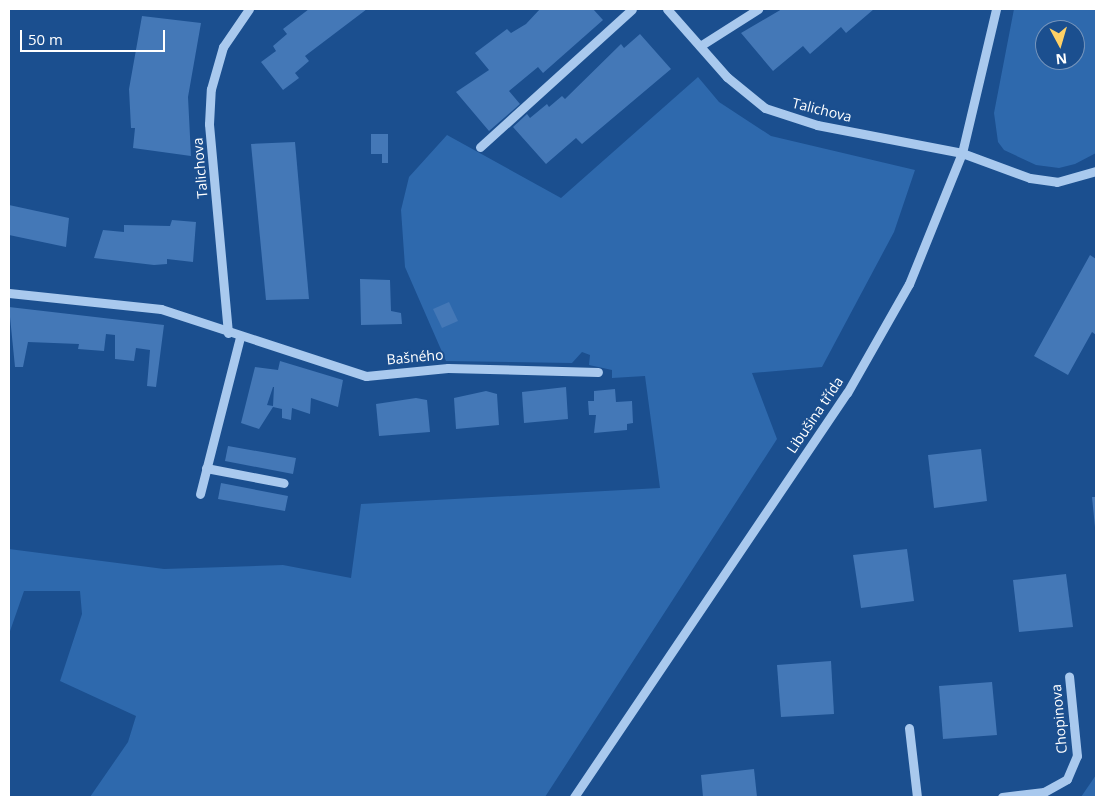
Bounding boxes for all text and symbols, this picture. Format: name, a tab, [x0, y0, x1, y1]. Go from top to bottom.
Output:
scale bar	[22, 20, 168, 52]
north arrow	[1035, 20, 1085, 70]
text: 50 m	[28, 29, 63, 49]
text: N	[1055, 49, 1068, 69]
street label: Talichova	[790, 94, 854, 126]
street label: Talichova	[189, 137, 211, 199]
street label: Bašného	[386, 346, 444, 368]
street label: Libušina třída	[783, 373, 847, 457]
street label: Chopinova	[1048, 684, 1070, 754]

